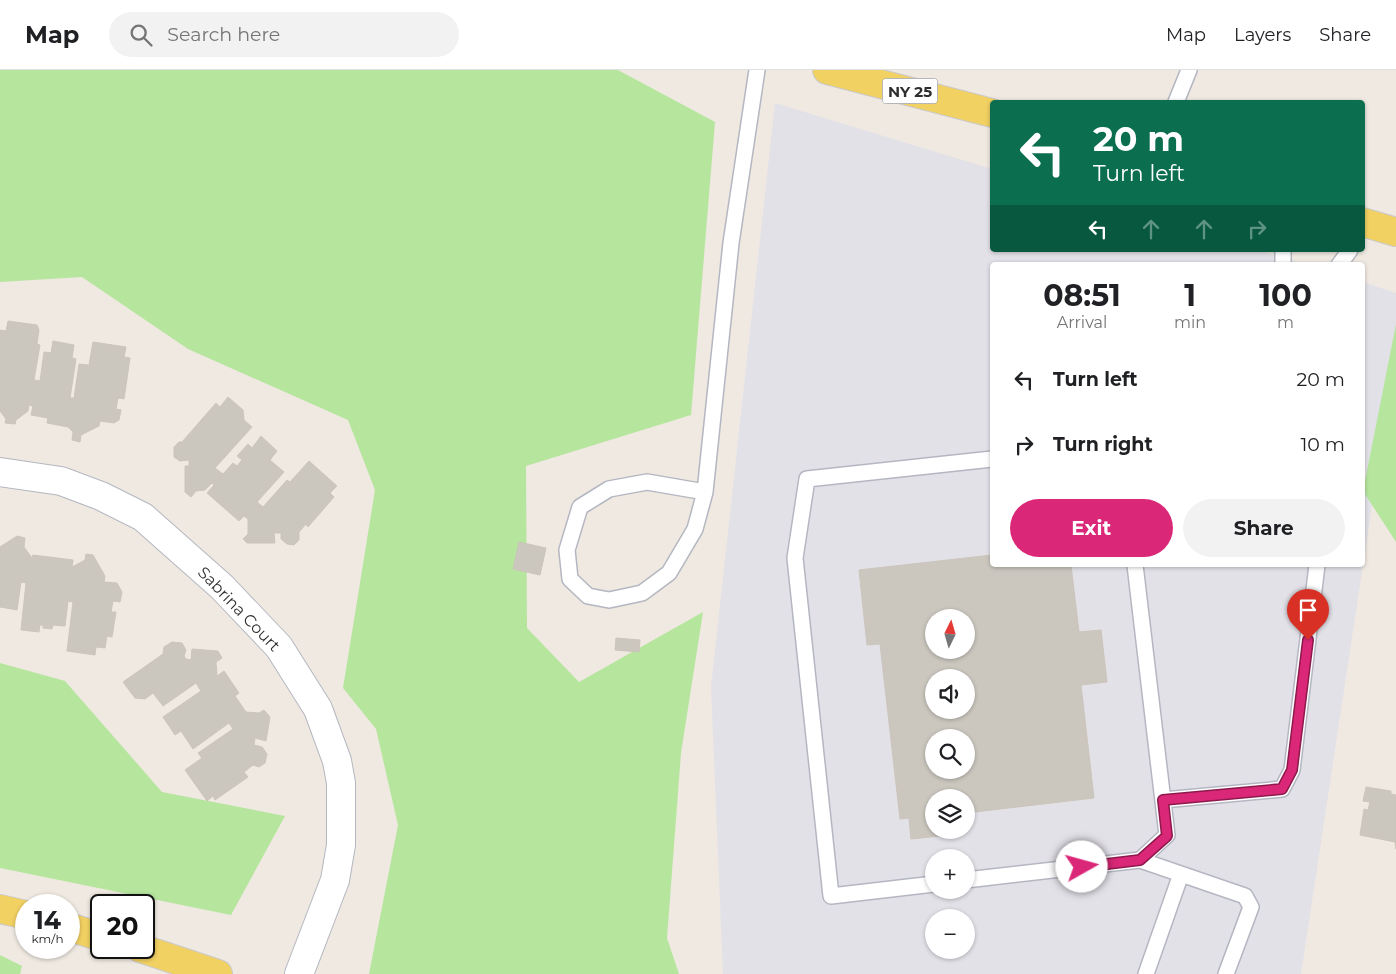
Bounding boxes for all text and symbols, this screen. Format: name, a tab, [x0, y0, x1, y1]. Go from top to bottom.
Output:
search box	[109, 12, 459, 57]
text: Map	[25, 20, 79, 49]
icon: search	[127, 21, 155, 49]
text: Search here	[167, 23, 280, 46]
text: Map	[1166, 24, 1206, 46]
text: Layers	[1234, 24, 1291, 46]
text: Share	[1319, 24, 1371, 46]
road number: NY 25	[882, 78, 938, 104]
text: 20 m	[1093, 117, 1184, 160]
icon: left	[1010, 120, 1075, 185]
text: Turn left	[1093, 160, 1185, 187]
icon: left	[1084, 215, 1112, 243]
icon: ahead	[1137, 215, 1165, 243]
icon: ahead	[1190, 215, 1218, 243]
icon: right	[1243, 215, 1271, 243]
text: 08:51	[1043, 277, 1121, 314]
text: 1	[1184, 277, 1196, 314]
text: 100	[1259, 277, 1312, 314]
text: Arrival	[1057, 313, 1107, 332]
text: min	[1174, 313, 1206, 332]
text: m	[1277, 313, 1294, 332]
icon: left	[1010, 366, 1038, 394]
text: Turn left	[1053, 368, 1138, 391]
text: 20 m	[1297, 368, 1345, 391]
icon: right	[1010, 431, 1038, 459]
text: Turn right	[1053, 433, 1153, 456]
text: 10 m	[1300, 433, 1345, 456]
button: Exit	[1010, 499, 1173, 557]
button: Share	[1183, 499, 1345, 557]
street label: Sabrina Court	[194, 563, 284, 656]
pin	[1287, 589, 1329, 640]
icon: arrive	[1294, 596, 1322, 624]
north arrow	[925, 609, 975, 659]
map controls	[925, 609, 975, 959]
button: sound	[925, 669, 975, 719]
button: search	[925, 729, 975, 779]
button: layers	[925, 789, 975, 839]
position arrow	[1055, 840, 1107, 892]
button: +	[925, 849, 975, 899]
speed limit sign: 20	[90, 894, 155, 959]
text: 14	[34, 905, 61, 935]
button: −	[925, 909, 975, 959]
text: km/h	[31, 931, 64, 946]

